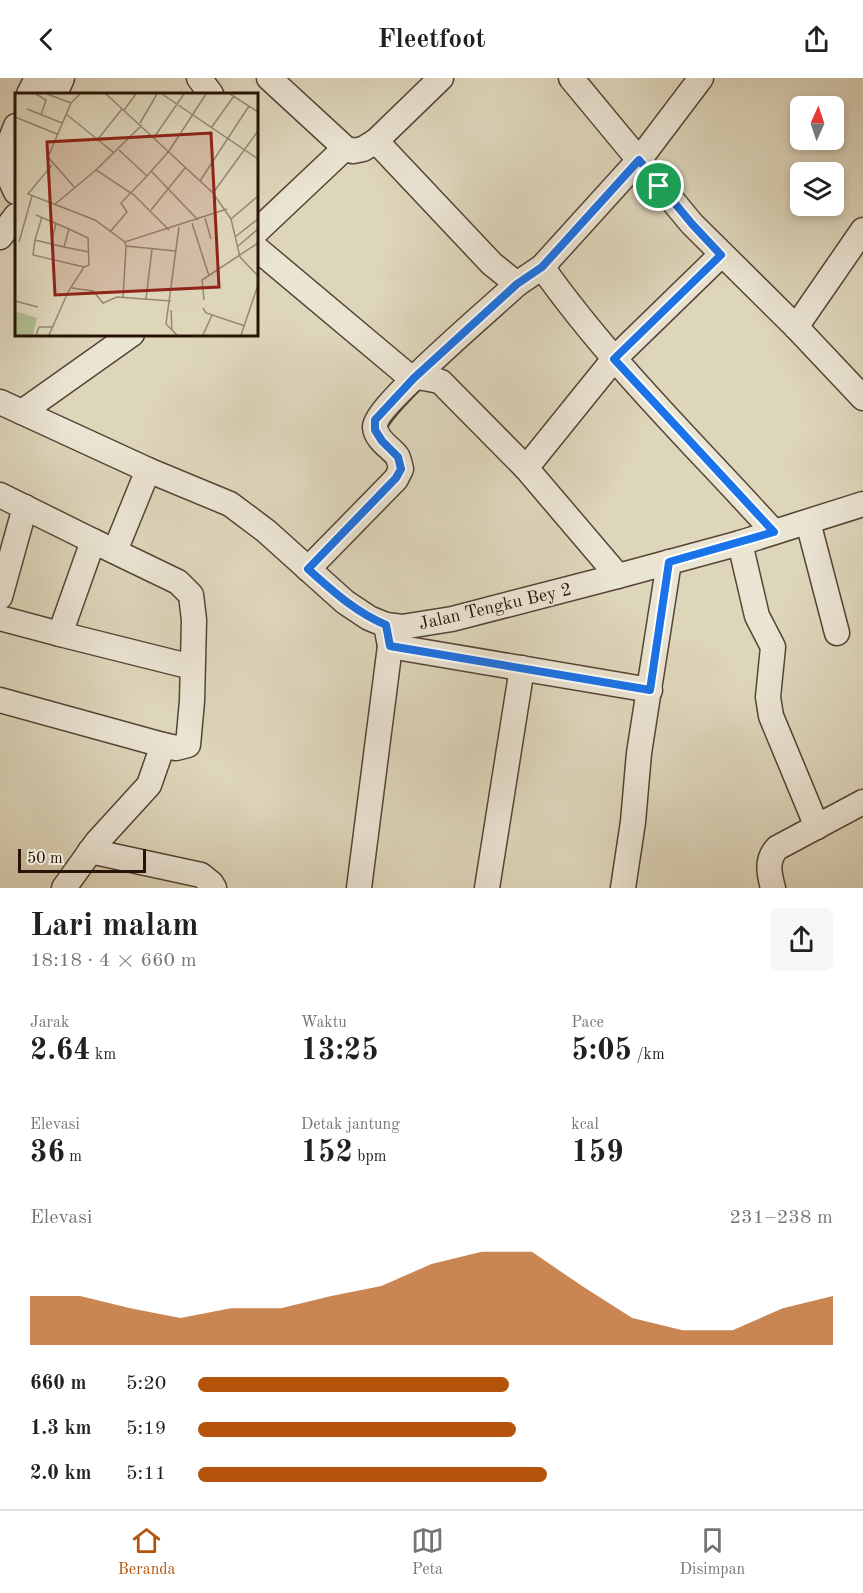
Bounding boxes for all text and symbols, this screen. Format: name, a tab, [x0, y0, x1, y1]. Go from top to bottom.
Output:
icon: back	[30, 23, 63, 56]
icon: share	[800, 23, 833, 56]
text: Fleetfoot	[377, 26, 486, 53]
inset map	[15, 93, 258, 336]
north arrow	[790, 96, 844, 150]
map controls	[790, 96, 844, 216]
pin	[633, 160, 684, 211]
button: layers	[790, 162, 844, 216]
icon: arrive	[642, 169, 675, 202]
street label: Jalan Tengku Bey 2	[417, 581, 573, 633]
scale bar	[18, 846, 146, 874]
text: 50 m	[27, 851, 63, 867]
button: share	[770, 908, 833, 971]
text: Lari malam	[30, 910, 199, 943]
text: 18:18 · 4 × 660 m	[30, 951, 197, 971]
text: Jarak	[30, 1015, 69, 1031]
text: Waktu	[301, 1015, 347, 1031]
text: Pace	[571, 1015, 604, 1031]
text: 2.64	[30, 1036, 91, 1066]
text: 13:25	[301, 1036, 379, 1066]
text: 5:05	[571, 1036, 632, 1066]
text: km	[91, 1047, 116, 1063]
text: /km	[632, 1047, 665, 1063]
text: Elevasi	[30, 1117, 80, 1133]
text: Detak jantung	[301, 1117, 400, 1133]
text: kcal	[571, 1117, 599, 1133]
text: 36	[30, 1138, 65, 1168]
text: 152	[301, 1138, 353, 1168]
text: 159	[571, 1138, 624, 1168]
text: m	[65, 1149, 82, 1165]
text: bpm	[353, 1149, 387, 1165]
text: Elevasi	[30, 1208, 92, 1228]
text: 231–238 m	[730, 1208, 833, 1228]
text: 660 m	[30, 1374, 86, 1394]
text: 5:20	[126, 1374, 166, 1394]
text: 1.3 km	[30, 1419, 92, 1439]
text: 5:19	[126, 1419, 166, 1439]
text: 2.0 km	[30, 1464, 92, 1484]
text: 5:11	[126, 1464, 166, 1484]
tab: Beranda	[118, 1524, 176, 1580]
tab: Peta	[411, 1524, 444, 1580]
tab: Disimpan	[680, 1524, 745, 1580]

